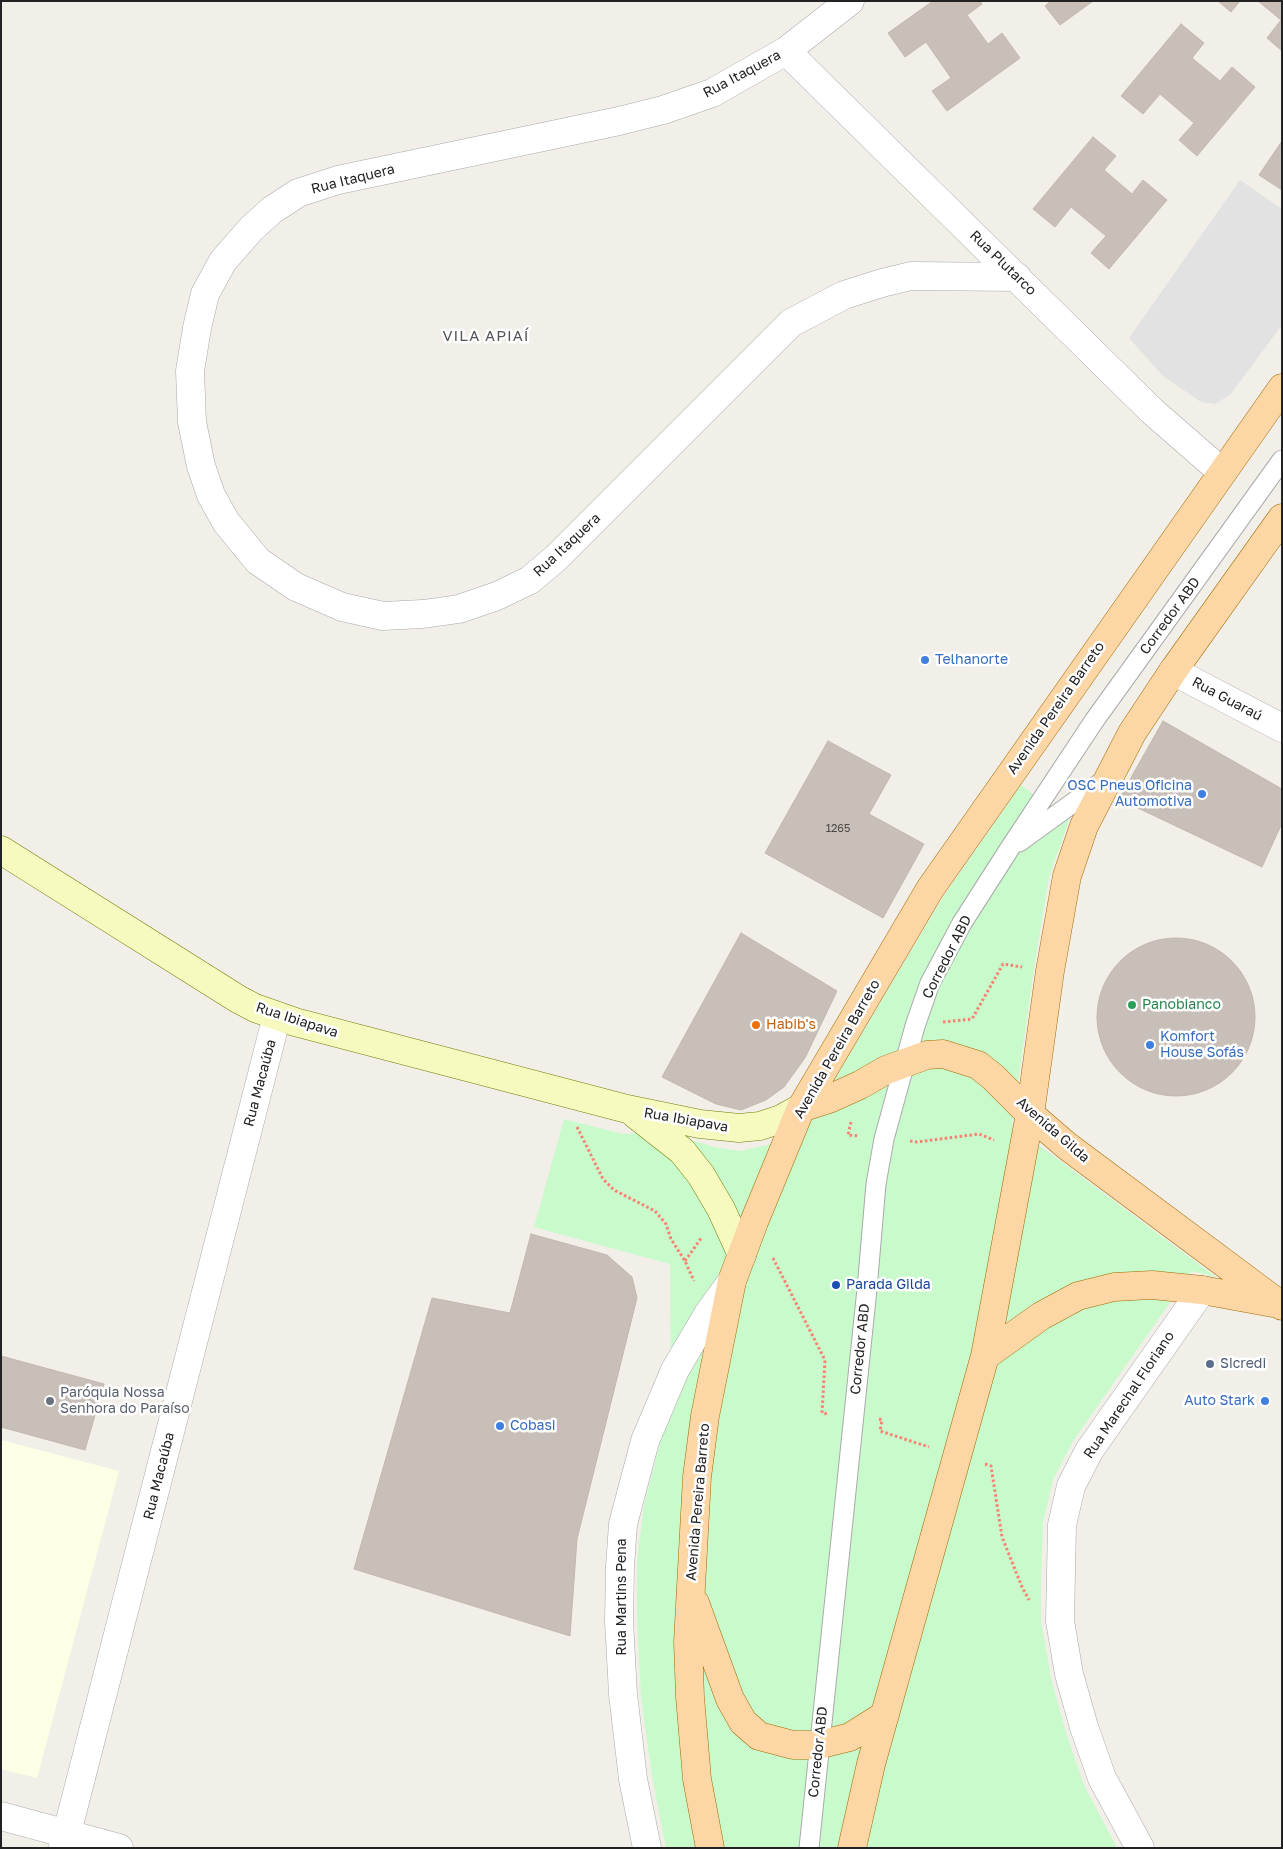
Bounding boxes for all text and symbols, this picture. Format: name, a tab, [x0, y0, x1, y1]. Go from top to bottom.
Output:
street label: Rua Itaquera	[700, 47, 784, 101]
street label: Rua Itaquera	[310, 161, 396, 197]
street label: Rua Plutarco	[966, 227, 1040, 299]
district label: VILA APIAÍ	[441, 327, 531, 345]
street label: Rua Itaquera	[530, 510, 604, 580]
street label: Corredor ABD	[1136, 574, 1204, 658]
street label: Avenida Pereira Barreto	[1004, 639, 1108, 777]
place label: Telhanorte	[935, 652, 1008, 668]
marker: Telhanorte	[919, 654, 931, 666]
street label: Rua Guaraú	[1189, 673, 1265, 725]
place label: OSC Pneus Oficina Automotiva	[1067, 778, 1192, 810]
marker: OSC Pneus Oficina Automotiva	[1196, 788, 1208, 800]
house number: 1265	[826, 822, 850, 836]
street label: Corredor ABD	[919, 912, 975, 1002]
street label: Avenida Pereira Barreto	[790, 976, 884, 1122]
place label: Panobianco	[1142, 997, 1221, 1013]
street label: Rua Ibiapava	[254, 999, 340, 1041]
marker: Panobianco	[1126, 999, 1138, 1011]
place label: Habib's	[766, 1017, 816, 1033]
marker: Habib's	[750, 1019, 762, 1031]
place label: Komfort House Sofás	[1160, 1029, 1244, 1062]
street label: Rua Macaúba	[240, 1038, 280, 1128]
marker: Komfort House Sofás	[1144, 1039, 1156, 1051]
street label: Avenida Gilda	[1013, 1094, 1093, 1166]
street label: Rua Ibiapava	[643, 1104, 729, 1136]
place label: Parada Gilda	[846, 1277, 931, 1293]
marker: Parada Gilda	[830, 1279, 842, 1291]
street label: Corredor ABD	[847, 1303, 873, 1395]
street label: Rua Marechal Floriano	[1080, 1328, 1178, 1462]
place label: Sicredi	[1220, 1356, 1266, 1372]
marker: Sicredi	[1204, 1358, 1216, 1370]
place label: Paróquia Nossa Senhora do Paraíso	[60, 1385, 190, 1418]
place label: Auto Stark	[1184, 1393, 1255, 1409]
marker: Paróquia Nossa Senhora do Paraíso	[44, 1395, 56, 1407]
marker: Auto Stark	[1259, 1395, 1271, 1407]
place label: Cobasi	[510, 1418, 556, 1434]
marker: Cobasi	[494, 1420, 506, 1432]
street label: Avenida Pereira Barreto	[683, 1423, 713, 1581]
street label: Rua Macaúba	[140, 1430, 178, 1522]
street label: Rua Martins Pena	[614, 1538, 630, 1656]
street label: Corredor ABD	[805, 1706, 831, 1798]

